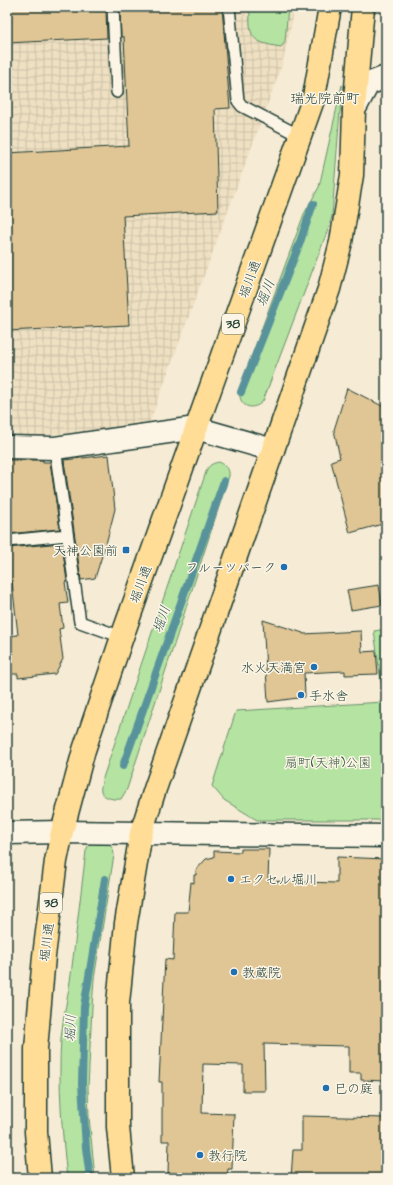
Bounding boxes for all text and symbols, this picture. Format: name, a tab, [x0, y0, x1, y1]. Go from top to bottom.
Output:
district label: 瑞光院前町	[290, 89, 360, 109]
street label: 堀川通	[235, 258, 265, 301]
water label: 堀川	[252, 277, 280, 310]
road number: 38	[222, 314, 244, 334]
place label: 天神公園前	[53, 542, 118, 560]
marker: 天神公園前	[121, 545, 131, 555]
place label: フルーツパーク	[186, 559, 276, 577]
marker: フルーツパーク	[279, 562, 289, 572]
street label: 堀川通	[126, 563, 156, 606]
water label: 堀川	[148, 603, 176, 636]
place label: 水火天満宮	[241, 659, 306, 677]
marker: 水火天満宮	[309, 662, 319, 672]
place label: 手水舎	[309, 687, 348, 705]
marker: 手水舎	[296, 690, 306, 700]
park label: 扇町(天神)公園	[285, 754, 371, 772]
place label: エクセル堀川	[239, 871, 318, 889]
marker: エクセル堀川	[226, 874, 236, 884]
road number: 38	[40, 893, 62, 913]
street label: 堀川通	[36, 922, 58, 963]
place label: 教蔵院	[242, 964, 281, 982]
marker: 教蔵院	[229, 967, 239, 977]
water label: 堀川	[61, 1014, 81, 1042]
place label: 巳の庭	[334, 1080, 373, 1098]
marker: 巳の庭	[321, 1083, 331, 1093]
place label: 教行院	[208, 1147, 247, 1165]
marker: 教行院	[195, 1150, 205, 1160]

